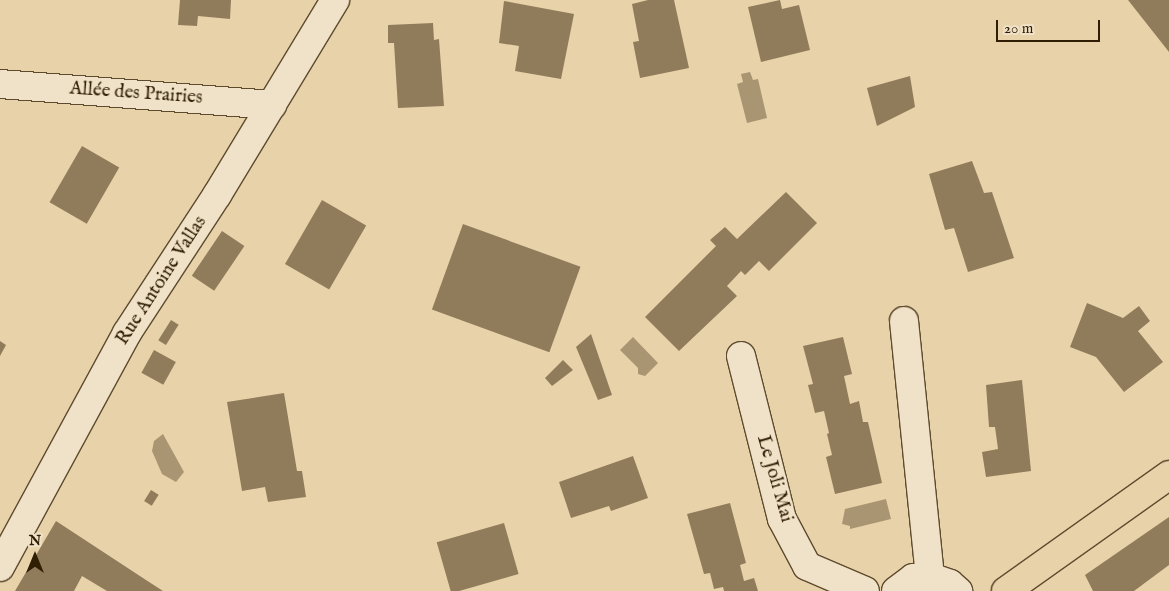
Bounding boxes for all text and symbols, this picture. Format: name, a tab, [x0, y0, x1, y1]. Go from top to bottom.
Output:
scale bar	[999, 10, 1103, 42]
text: 20 m	[1004, 19, 1033, 38]
street label: Allée des Prairies	[69, 78, 203, 110]
street label: Rue Antoine Vallas	[112, 212, 212, 350]
street label: Le Joli Mai	[751, 433, 797, 525]
north arrow	[10, 531, 60, 581]
text: N	[29, 532, 41, 550]

